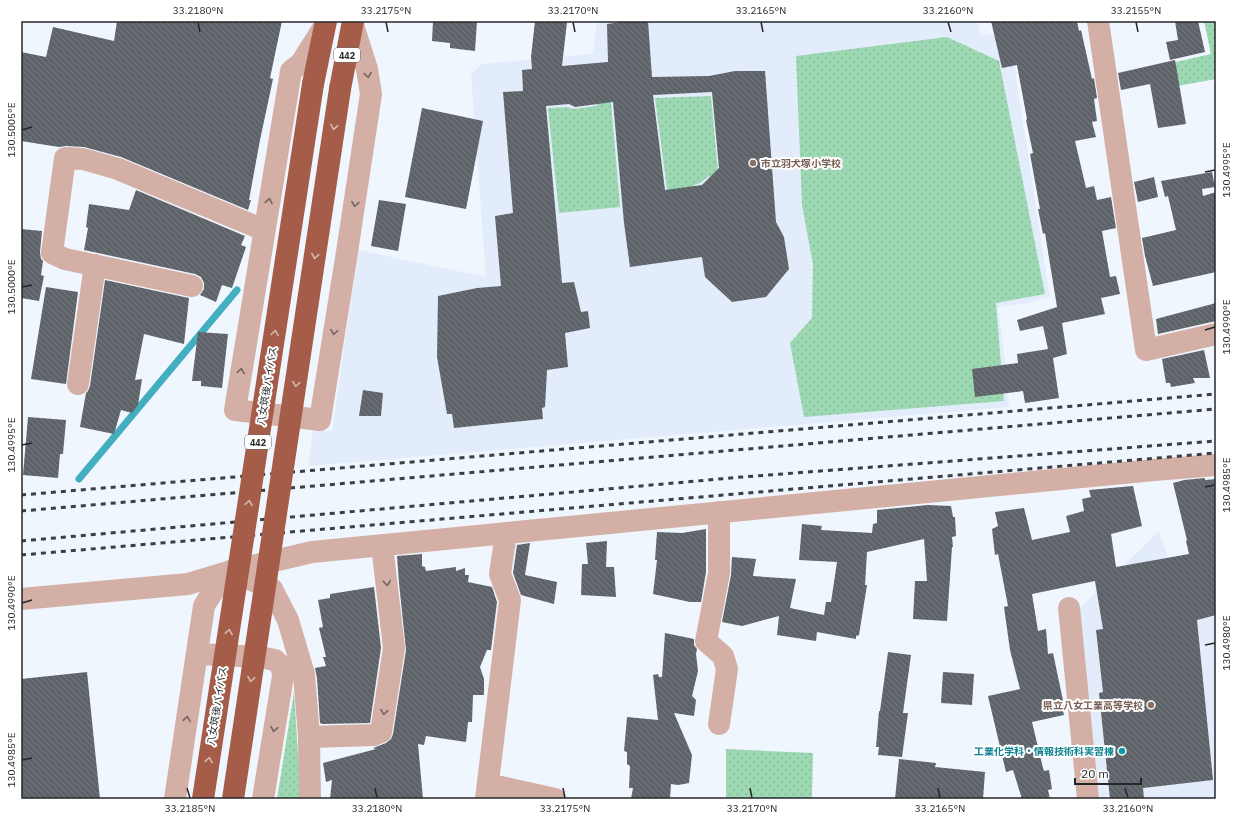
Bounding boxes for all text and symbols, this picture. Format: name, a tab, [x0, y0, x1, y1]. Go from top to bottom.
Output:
text: 33.2180°N	[173, 4, 223, 17]
text: 33.2175°N	[361, 4, 411, 17]
text: 33.2170°N	[548, 4, 598, 17]
text: 33.2165°N	[736, 4, 786, 17]
text: 33.2160°N	[923, 4, 973, 17]
text: 33.2155°N	[1111, 4, 1161, 17]
road number: 442	[334, 48, 360, 62]
one-way arrow	[364, 72, 372, 78]
text: 130.5005°E	[5, 102, 18, 158]
one-way arrow	[330, 124, 339, 130]
text: 130.4995°E	[1220, 142, 1233, 198]
place label: 市立羽犬塚小学校	[761, 157, 841, 170]
marker: 市立羽犬塚小学校	[748, 158, 758, 168]
one-way arrow	[265, 198, 273, 204]
one-way arrow	[351, 201, 360, 207]
one-way arrow	[311, 253, 320, 259]
text: 130.5000°E	[5, 259, 18, 315]
text: 130.4990°E	[1220, 299, 1233, 355]
one-way arrow	[330, 329, 339, 335]
one-way arrow	[270, 330, 279, 337]
street label: 八女筑後バイパス	[254, 346, 280, 426]
one-way arrow	[236, 368, 245, 374]
one-way arrow	[292, 381, 301, 388]
text: 130.4995°E	[5, 417, 18, 473]
road number: 442	[245, 435, 271, 449]
text: 130.4985°E	[1220, 457, 1233, 513]
one-way arrow	[244, 500, 253, 507]
text: 130.4990°E	[5, 575, 18, 631]
one-way arrow	[382, 580, 391, 587]
text: 130.4980°E	[1220, 615, 1233, 671]
one-way arrow	[224, 629, 233, 635]
street label: 八女筑後バイパス	[204, 666, 230, 746]
one-way arrow	[247, 676, 256, 682]
place label: 県立八女工業高等学校	[1043, 699, 1143, 712]
marker: 県立八女工業高等学校	[1146, 700, 1156, 710]
one-way arrow	[380, 709, 389, 715]
one-way arrow	[182, 716, 191, 722]
one-way arrow	[270, 726, 279, 732]
text: 130.4985°E	[5, 732, 18, 788]
place label: 工業化学科・情報技術科実習棟	[974, 745, 1114, 758]
marker: 工業化学科・情報技術科実習棟	[1117, 746, 1127, 756]
one-way arrow	[204, 757, 213, 764]
scale bar	[1075, 760, 1141, 786]
text: 20 m	[1081, 766, 1109, 781]
text: 33.2185°N	[165, 802, 215, 815]
text: 33.2180°N	[352, 802, 402, 815]
text: 33.2175°N	[540, 802, 590, 815]
text: 33.2170°N	[727, 802, 777, 815]
text: 33.2165°N	[915, 802, 965, 815]
text: 33.2160°N	[1103, 802, 1153, 815]

